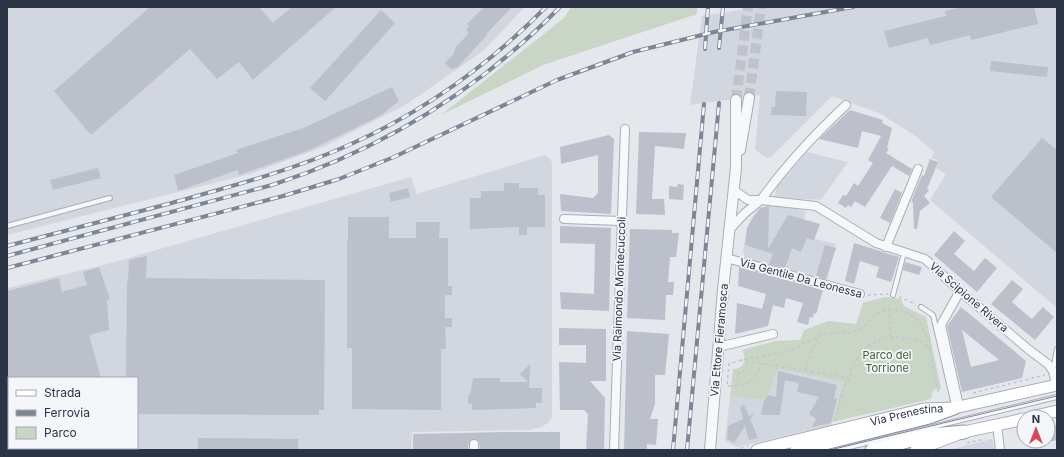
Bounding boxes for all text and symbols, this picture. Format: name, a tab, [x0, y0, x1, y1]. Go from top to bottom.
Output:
street label: Via Raimondo Montecuccoli	[609, 216, 629, 362]
street label: Via Gentile Da Leonessa	[738, 255, 864, 301]
street label: Via Scipione Rivera	[927, 259, 1011, 335]
street label: Via Ettore Fieramosca	[707, 283, 731, 397]
park label: Parco del Torrione	[863, 348, 911, 375]
legend	[8, 377, 138, 449]
text: Strada	[44, 385, 81, 400]
street label: Via Prenestina	[869, 401, 944, 429]
text: Ferrovia	[44, 405, 90, 420]
north arrow	[1016, 409, 1056, 449]
text: N	[1032, 412, 1040, 426]
text: Parco	[44, 425, 77, 440]

